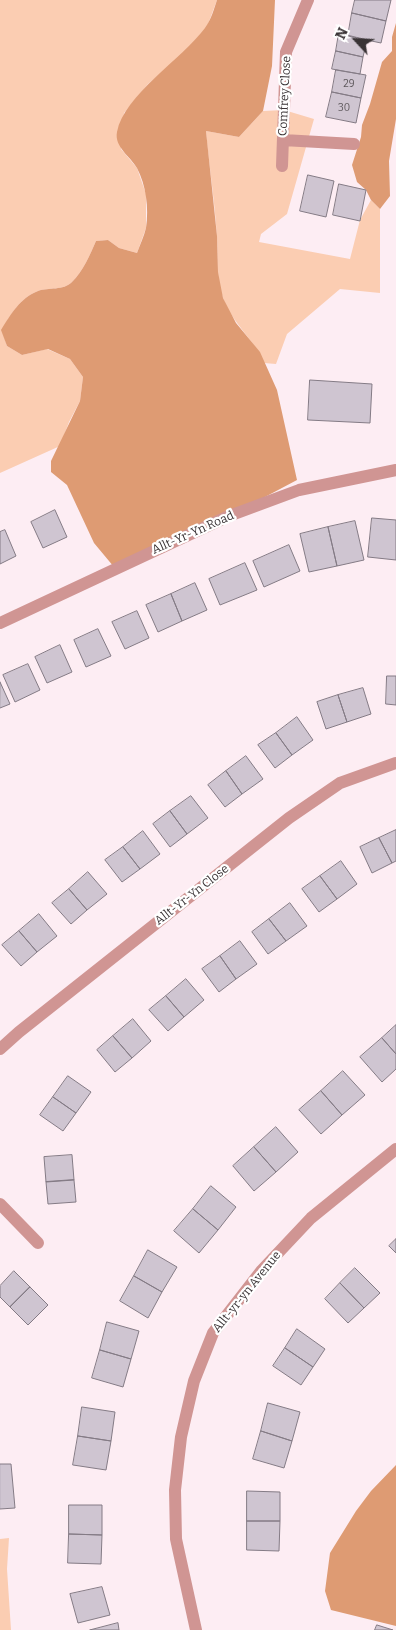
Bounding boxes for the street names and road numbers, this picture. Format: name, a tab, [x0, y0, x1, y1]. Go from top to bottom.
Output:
street label: Comfrey Close	[276, 56, 294, 136]
street label: Allt-Yr-Yn Road	[150, 508, 236, 558]
street label: Allt-Yr-Yn Close	[152, 862, 232, 928]
street label: Allt-yr-yn Avenue	[210, 1249, 284, 1335]

